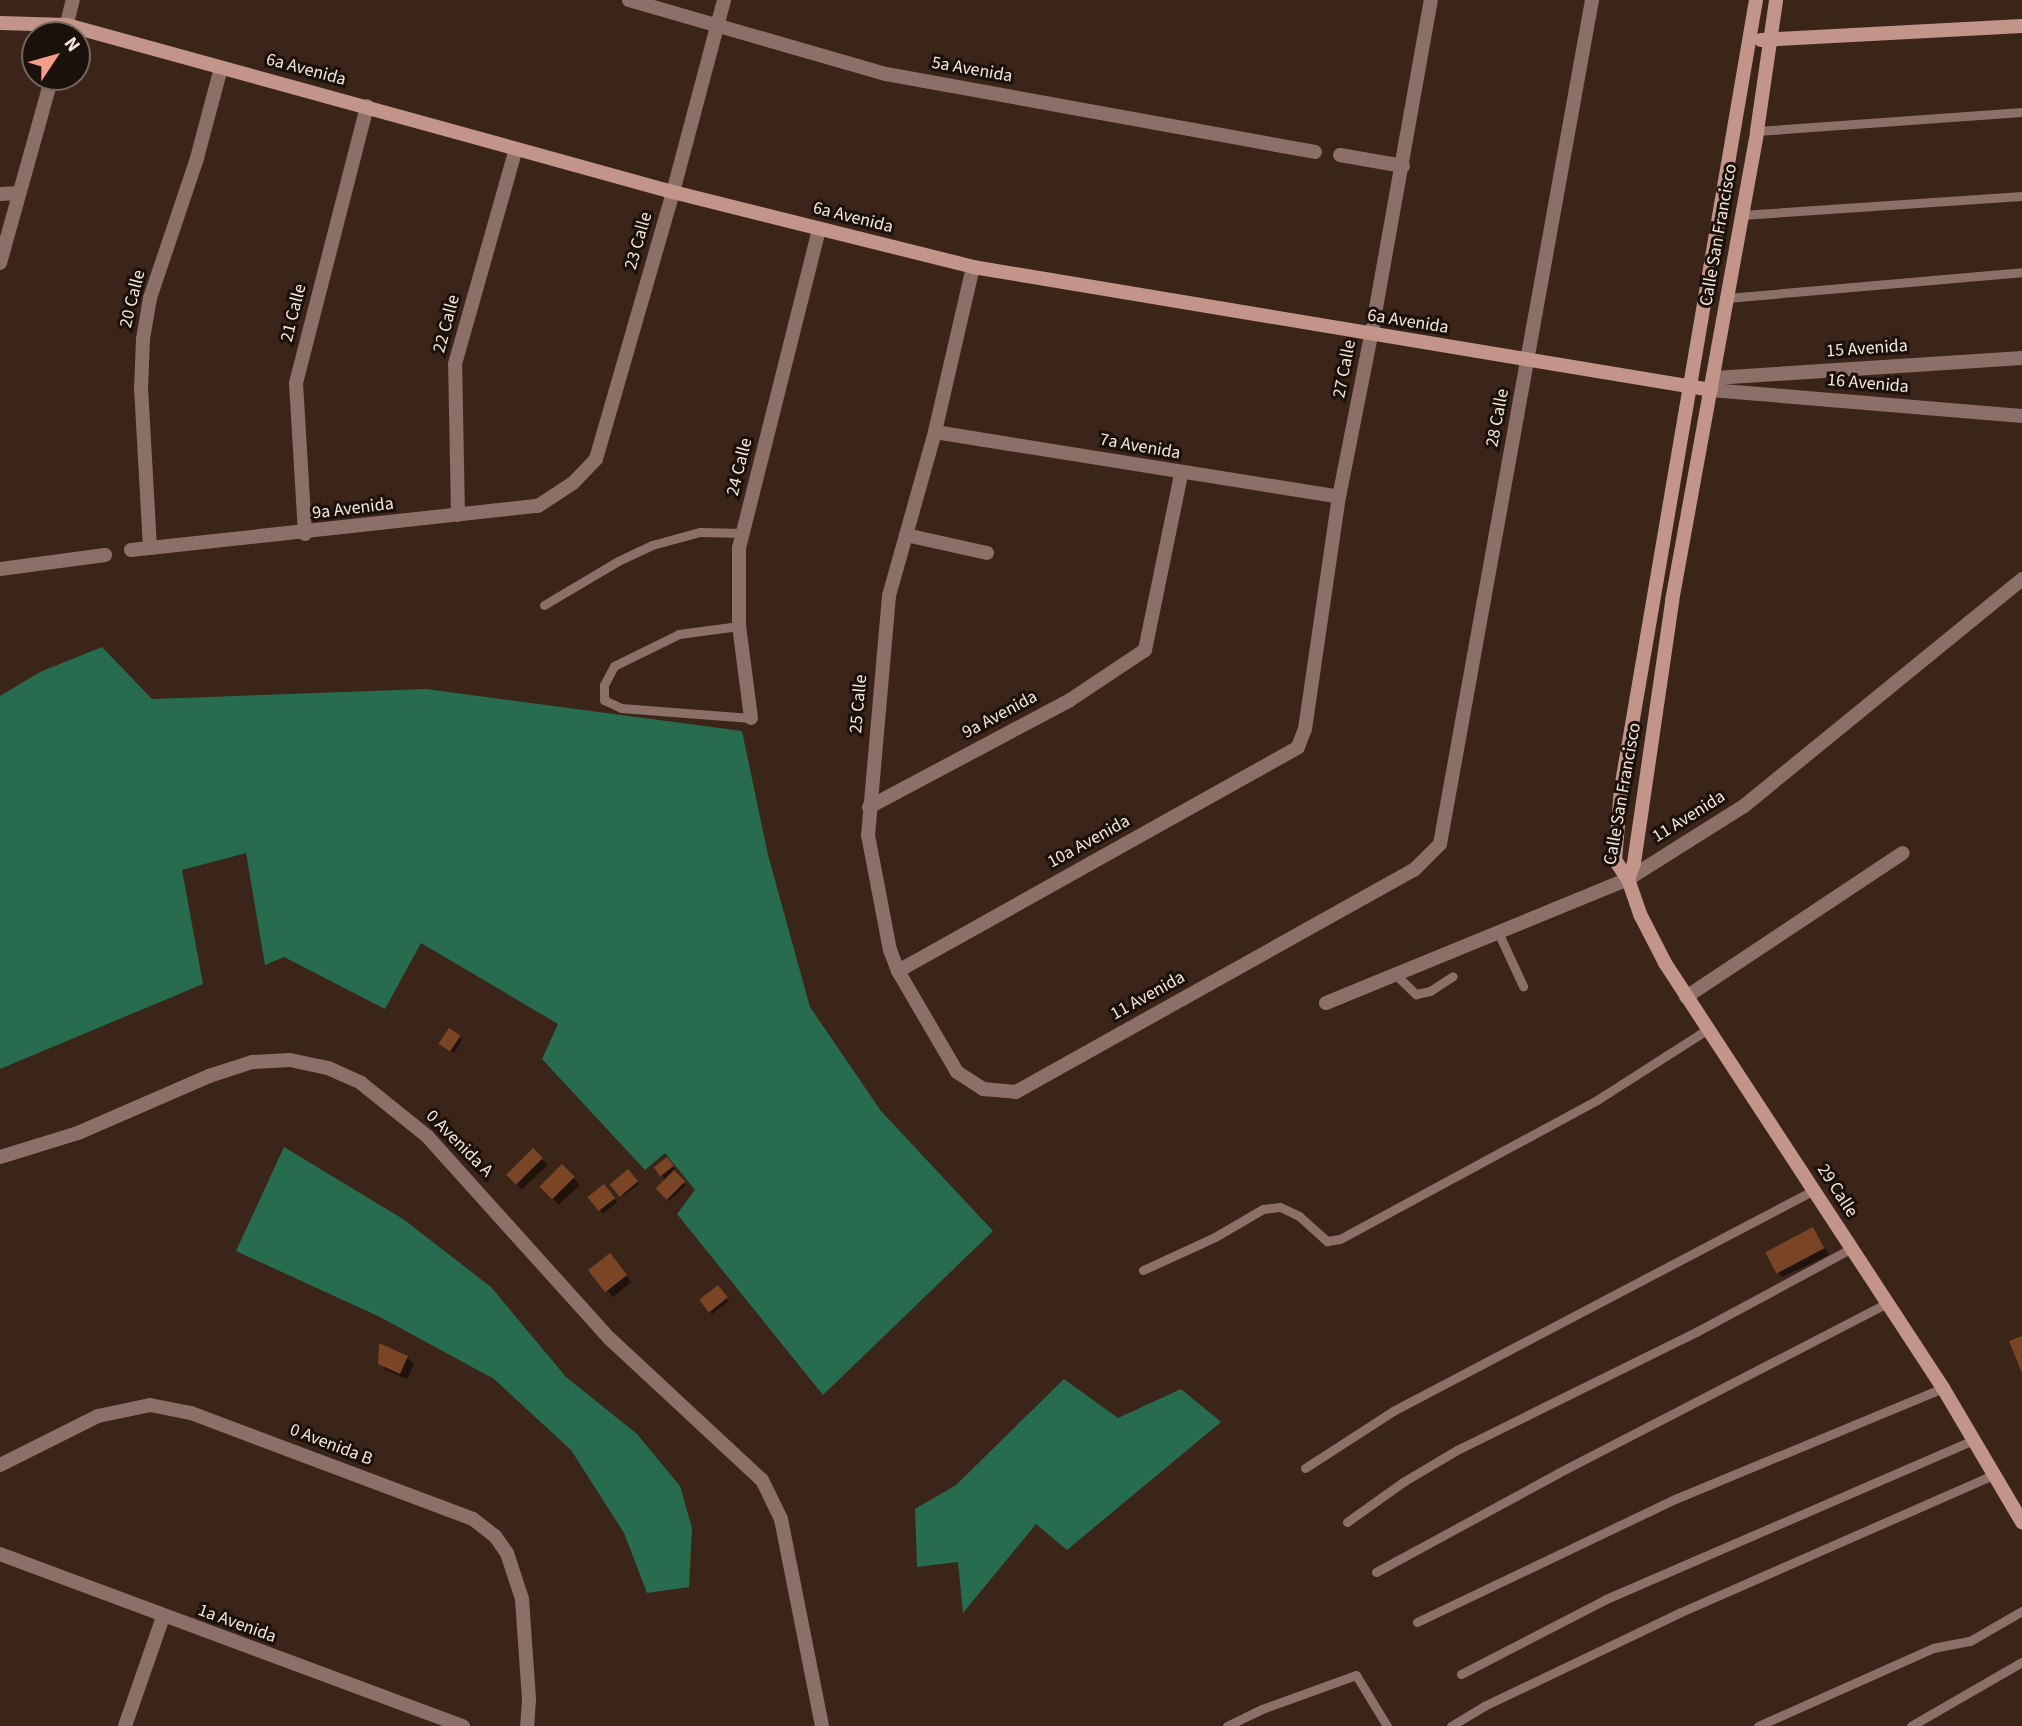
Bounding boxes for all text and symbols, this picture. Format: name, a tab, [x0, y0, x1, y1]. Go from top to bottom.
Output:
north arrow	[21, 21, 91, 91]
text: N	[57, 31, 86, 58]
street label: 6a Avenida	[264, 49, 348, 91]
street label: 5a Avenida	[930, 52, 1014, 88]
street label: Calle San Francisco	[1696, 162, 1742, 308]
street label: 6a Avenida	[811, 198, 895, 238]
street label: 23 Calle	[620, 210, 658, 272]
street label: 20 Calle	[115, 268, 151, 330]
street label: 21 Calle	[276, 282, 312, 344]
street label: 22 Calle	[429, 293, 465, 355]
street label: 6a Avenida	[1366, 305, 1450, 339]
street label: 15 Avenida	[1825, 335, 1909, 363]
street label: 27 Calle	[1329, 338, 1361, 400]
street label: 16 Avenida	[1826, 370, 1910, 398]
street label: 28 Calle	[1482, 387, 1514, 449]
street label: 7a Avenida	[1098, 429, 1182, 465]
street label: 24 Calle	[722, 436, 758, 498]
street label: 9a Avenida	[311, 493, 395, 525]
street label: 25 Calle	[846, 674, 872, 734]
street label: 9a Avenida	[959, 686, 1041, 744]
street label: Calle San Francisco	[1600, 721, 1646, 867]
street label: 11 Avenida	[1649, 786, 1729, 848]
street label: 10a Avenida	[1044, 811, 1134, 873]
street label: 11 Avenida	[1107, 967, 1189, 1025]
street label: 0 Avenida A	[421, 1106, 497, 1182]
street label: 29 Calle	[1812, 1160, 1862, 1222]
street label: 0 Avenida B	[287, 1419, 375, 1471]
street label: 1a Avenida	[195, 1600, 279, 1648]

